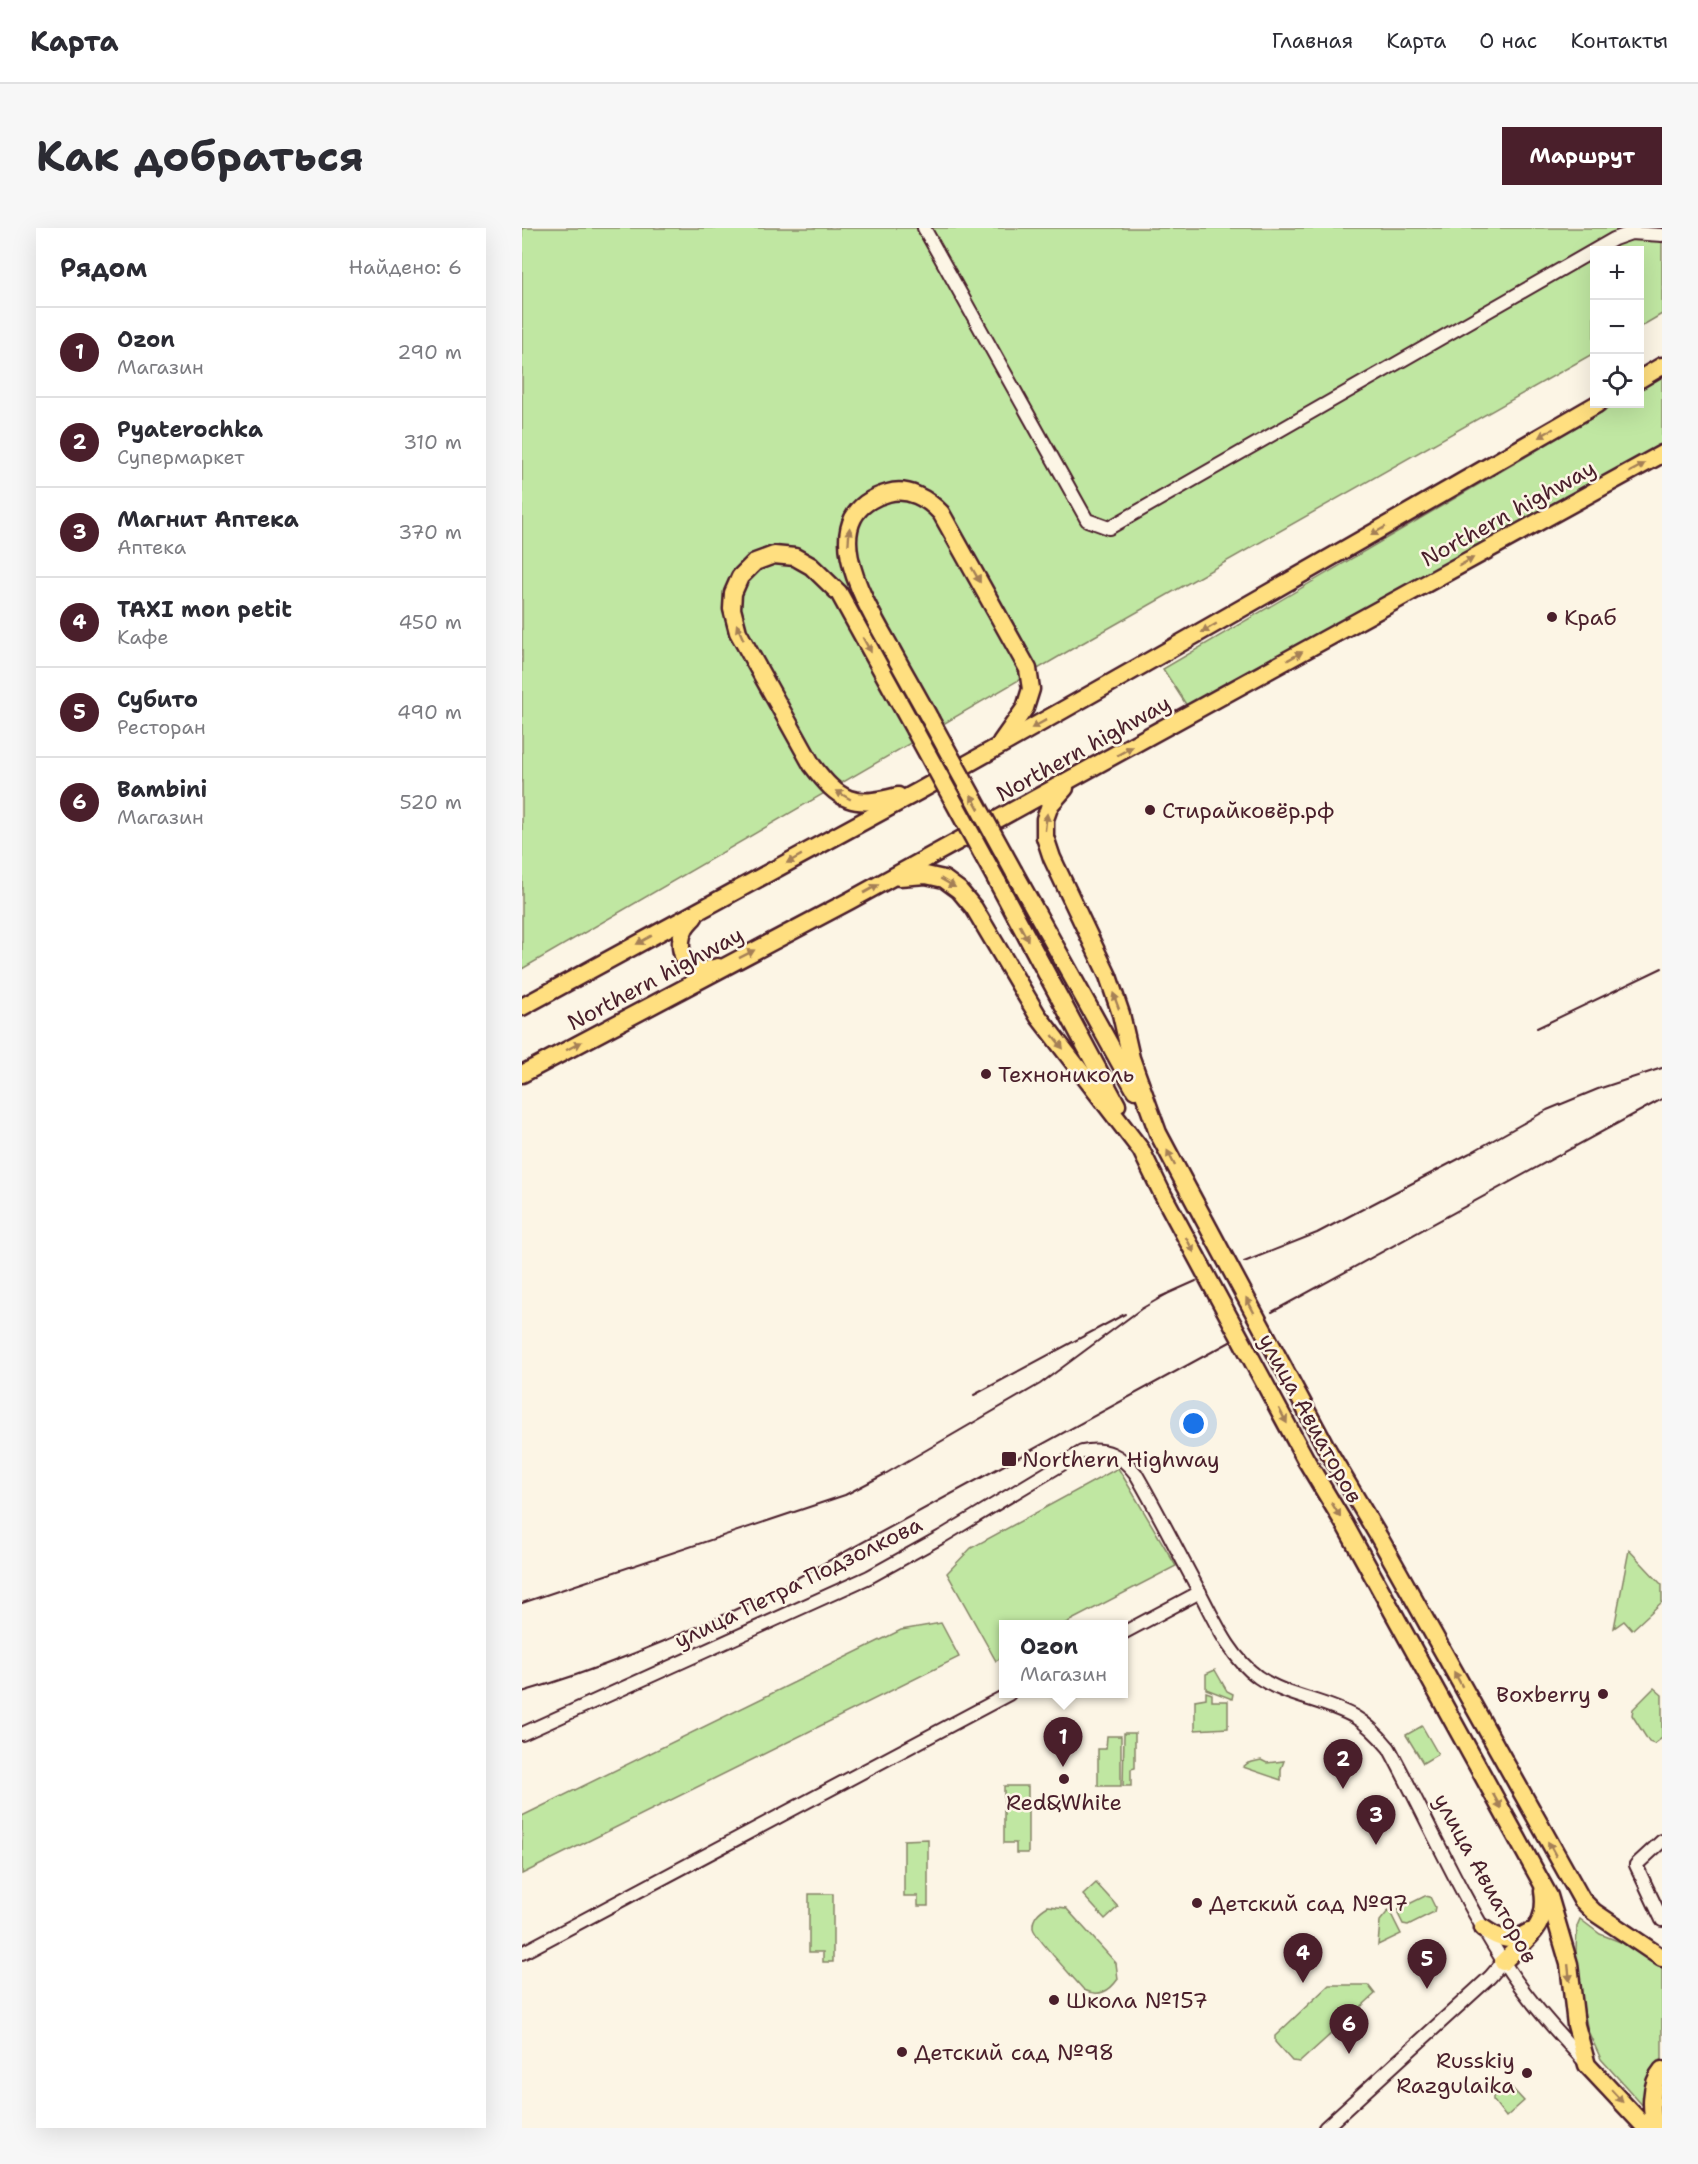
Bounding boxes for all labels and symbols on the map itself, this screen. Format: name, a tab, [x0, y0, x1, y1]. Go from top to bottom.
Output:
one-way arrow	[1537, 428, 1554, 438]
street label: Northern highway	[1416, 453, 1601, 573]
one-way arrow	[1629, 463, 1646, 473]
one-way arrow	[1369, 526, 1386, 536]
one-way arrow	[845, 527, 854, 546]
one-way arrow	[1458, 557, 1475, 567]
one-way arrow	[970, 567, 981, 583]
place label: Краб	[1564, 603, 1617, 632]
marker: Краб	[1545, 610, 1559, 624]
one-way arrow	[735, 623, 745, 641]
one-way arrow	[1200, 623, 1217, 633]
one-way arrow	[862, 636, 872, 653]
one-way arrow	[1287, 651, 1304, 661]
street label: Northern highway	[991, 688, 1176, 808]
one-way arrow	[1030, 719, 1047, 729]
one-way arrow	[1116, 746, 1133, 756]
one-way arrow	[834, 790, 851, 800]
one-way arrow	[970, 793, 980, 810]
place label: Стирайковёр.рф	[1162, 796, 1334, 825]
marker: Стирайковёр.рф	[1143, 803, 1157, 817]
one-way arrow	[1041, 812, 1051, 831]
one-way arrow	[786, 854, 803, 864]
one-way arrow	[940, 878, 957, 888]
one-way arrow	[862, 884, 879, 894]
street label: Northern highway	[562, 920, 748, 1037]
one-way arrow	[1019, 925, 1029, 942]
one-way arrow	[636, 935, 653, 945]
one-way arrow	[739, 949, 756, 959]
one-way arrow	[1111, 992, 1121, 1010]
one-way arrow	[1052, 1034, 1065, 1050]
one-way arrow	[565, 1041, 582, 1051]
place label: Технониколь	[998, 1060, 1134, 1089]
marker: Технониколь	[979, 1067, 993, 1081]
one-way arrow	[1166, 1149, 1176, 1166]
one-way arrow	[1185, 1237, 1195, 1254]
one-way arrow	[1245, 1296, 1255, 1313]
street label: улица Авиаторов	[1252, 1328, 1369, 1508]
one-way arrow	[1278, 1408, 1288, 1425]
your location	[1179, 1409, 1208, 1438]
place label: Northern Highway	[1022, 1445, 1220, 1474]
marker: Northern Highway	[1000, 1450, 1018, 1468]
one-way arrow	[1331, 1502, 1342, 1518]
street label: улица Петра Подзолкова	[670, 1510, 927, 1655]
one-way arrow	[1452, 1671, 1463, 1687]
place label: Boxberry	[1496, 1680, 1591, 1709]
marker: Boxberry	[1596, 1687, 1610, 1701]
pin: 1	[1044, 1718, 1082, 1767]
pin: 2	[1324, 1740, 1362, 1789]
marker: Red&White	[1057, 1772, 1071, 1786]
place label: Red&White	[1006, 1788, 1122, 1817]
street label: улица Авиаторов	[1427, 1788, 1544, 1968]
one-way arrow	[1492, 1793, 1502, 1810]
pin: 3	[1356, 1796, 1396, 1845]
one-way arrow	[1547, 1841, 1557, 1858]
place label: Детский сад №97	[1209, 1889, 1408, 1918]
marker: Детский сад №97	[1190, 1896, 1204, 1910]
pin: 4	[1284, 1934, 1322, 1983]
pin: 5	[1408, 1940, 1446, 1989]
one-way arrow	[1564, 1964, 1574, 1983]
place label: Школа №157	[1066, 1986, 1208, 2015]
marker: Школа №157	[1047, 1993, 1061, 2007]
pin: 6	[1330, 2004, 1368, 2054]
place label: Детский сад №98	[914, 2038, 1114, 2067]
marker: Детский сад №98	[895, 2045, 909, 2059]
place label: Russkiy Razgulaika	[1396, 2046, 1515, 2100]
marker: Russkiy Razgulaika	[1520, 2066, 1534, 2080]
one-way arrow	[1609, 2089, 1623, 2103]

